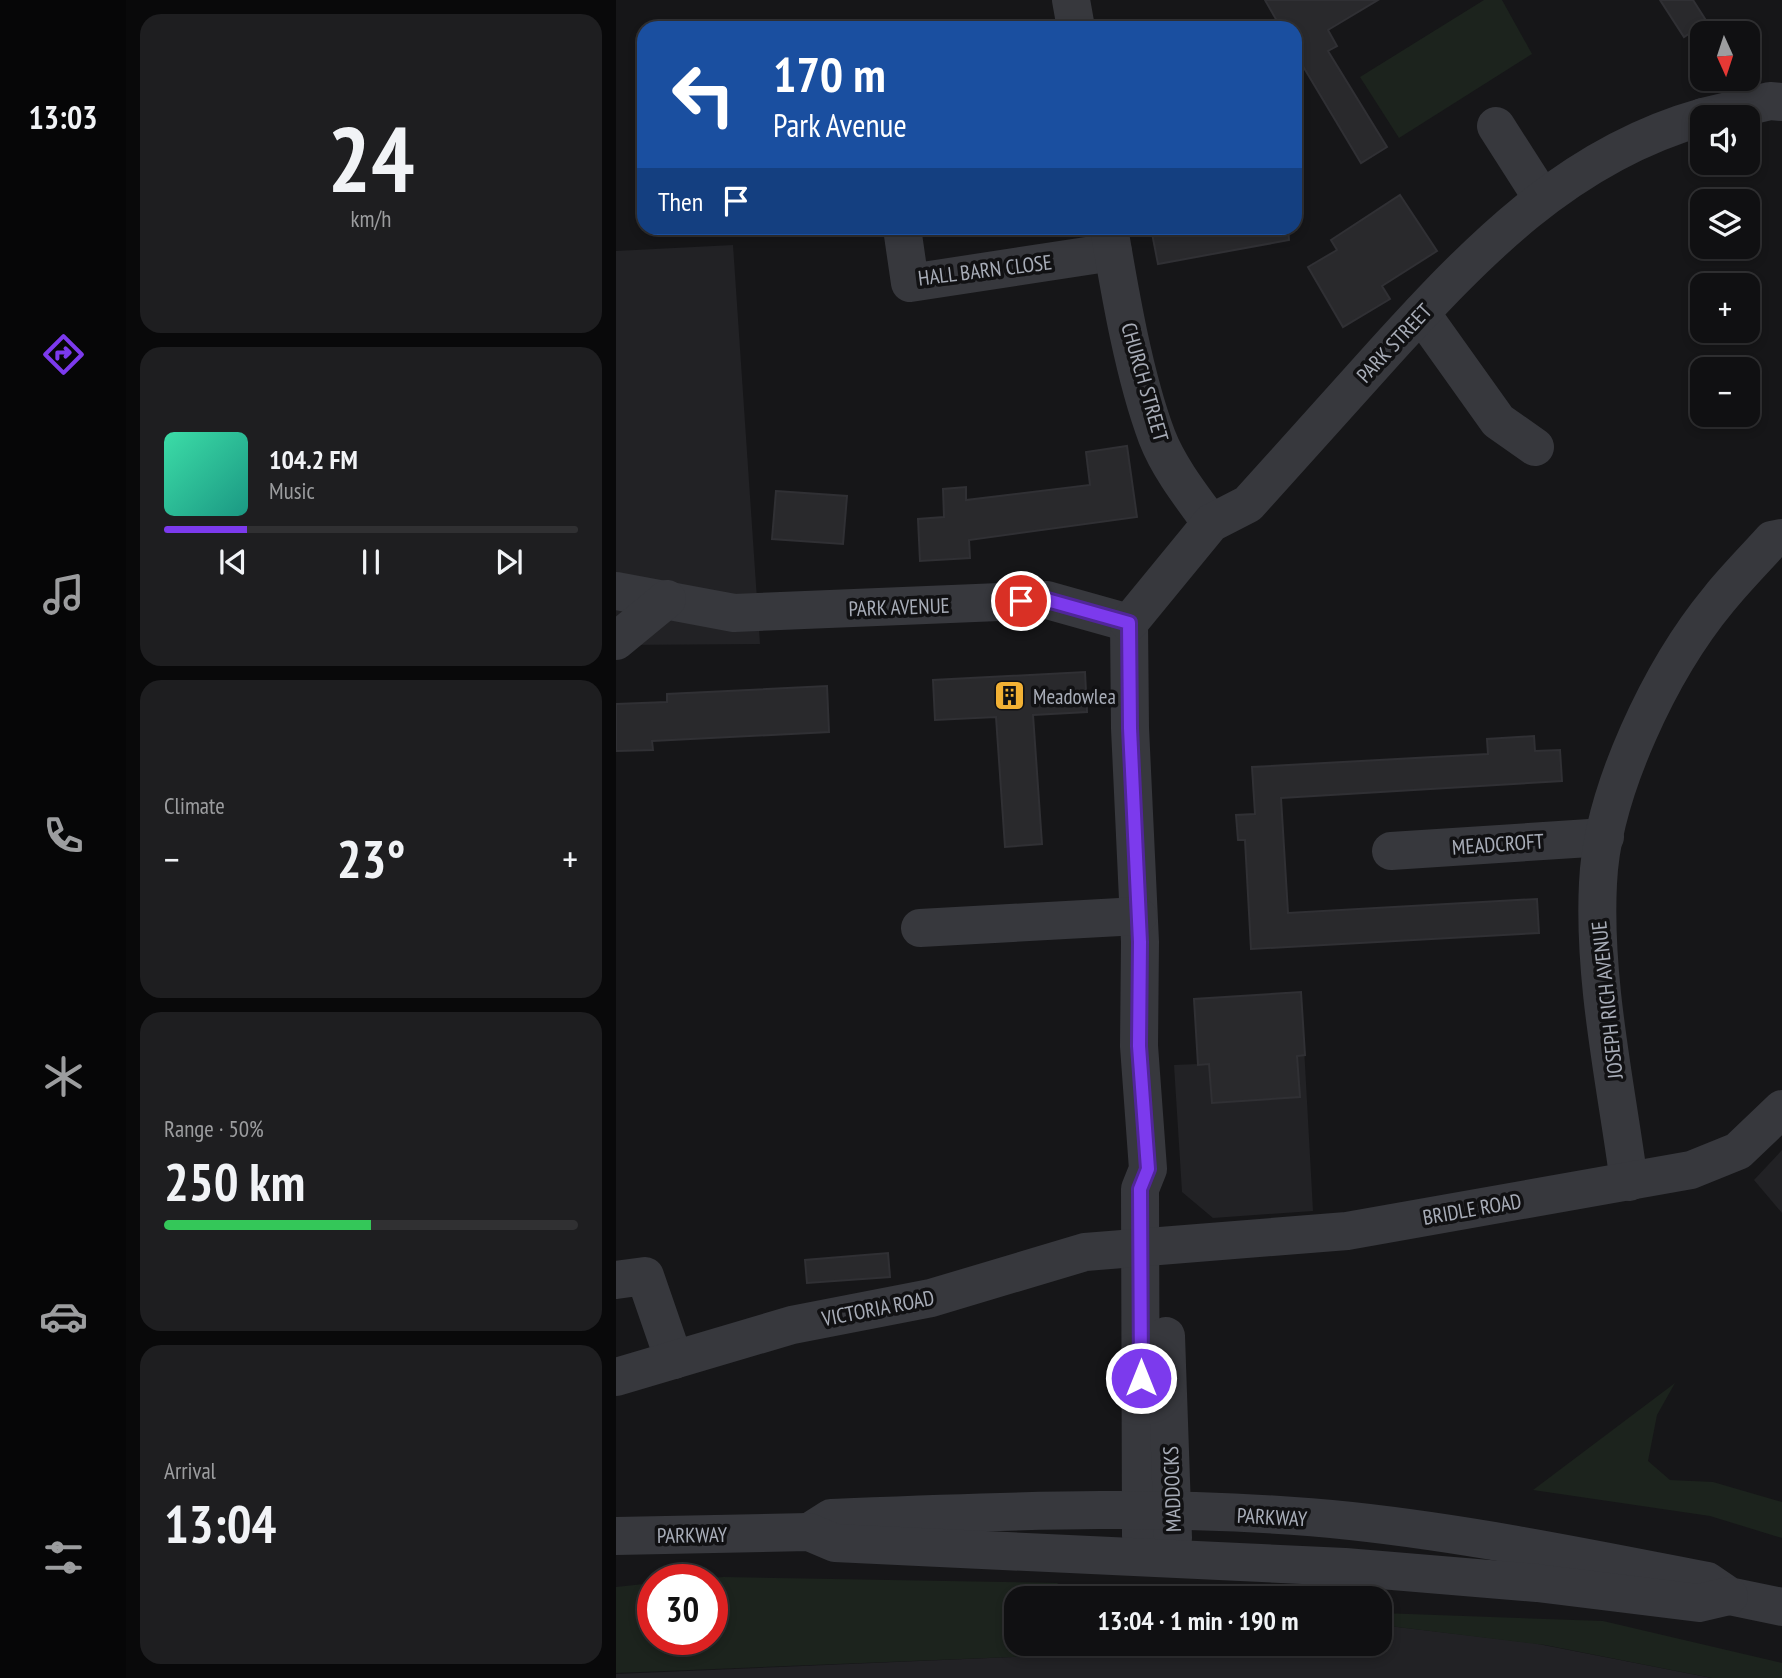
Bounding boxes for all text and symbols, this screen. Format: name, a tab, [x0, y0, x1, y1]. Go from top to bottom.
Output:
north arrow	[1690, 21, 1760, 91]
map controls	[1690, 21, 1760, 427]
text: 170 m	[773, 42, 886, 106]
icon: left	[658, 49, 749, 140]
text: 13:03	[28, 96, 98, 138]
text: 24	[328, 99, 415, 217]
text: Park Avenue	[773, 104, 907, 146]
button: sound	[1690, 105, 1760, 175]
icon: arrive	[717, 182, 755, 220]
text: Then	[658, 185, 703, 218]
button: layers	[1690, 189, 1760, 259]
text: km/h	[351, 204, 391, 233]
street label: HALL BARN CLOSE	[917, 248, 1053, 292]
button: +	[1690, 273, 1760, 343]
street label: PARK STREET	[1351, 297, 1438, 388]
street label: CHURCH STREET	[1115, 319, 1175, 445]
icon: directions	[39, 330, 88, 379]
button: −	[1690, 357, 1760, 427]
text: 104.2 FM	[269, 443, 358, 476]
text: Music	[269, 476, 315, 505]
icon: previous	[214, 543, 252, 581]
icon: pause	[352, 543, 390, 581]
icon: next	[490, 543, 528, 581]
icon: music	[39, 570, 88, 619]
pin	[991, 571, 1051, 631]
icon: arrive	[1002, 582, 1040, 620]
street label: PARK AVENUE	[848, 592, 950, 622]
building icon: Meadowlea	[993, 679, 1027, 713]
place label: Meadowlea	[1033, 683, 1116, 710]
text: Climate	[164, 791, 225, 820]
icon: phone	[39, 811, 88, 860]
text: 23°	[337, 825, 405, 892]
street label: MEADCROFT	[1451, 827, 1545, 861]
text: −	[164, 834, 180, 883]
text: +	[562, 834, 578, 883]
street label: JOSEPH RICH AVENUE	[1585, 920, 1629, 1081]
icon: climate	[39, 1052, 88, 1101]
text: Range · 50%	[164, 1114, 264, 1143]
text: 250 km	[164, 1148, 305, 1215]
street label: BRIDLE ROAD	[1421, 1187, 1523, 1231]
street label: VICTORIA ROAD	[818, 1284, 937, 1332]
icon: car	[39, 1292, 88, 1341]
position arrow	[1104, 1341, 1178, 1415]
street label: MADDOCKS	[1157, 1446, 1187, 1532]
text: Arrival	[164, 1456, 216, 1485]
text: 13:04	[164, 1490, 276, 1557]
street label: PARKWAY	[1236, 1502, 1308, 1532]
street label: PARKWAY	[657, 1521, 728, 1549]
icon: filters	[39, 1533, 88, 1582]
speed limit sign: 30	[637, 1564, 728, 1655]
text: 13:04 · 1 min · 190 m	[1098, 1604, 1298, 1637]

